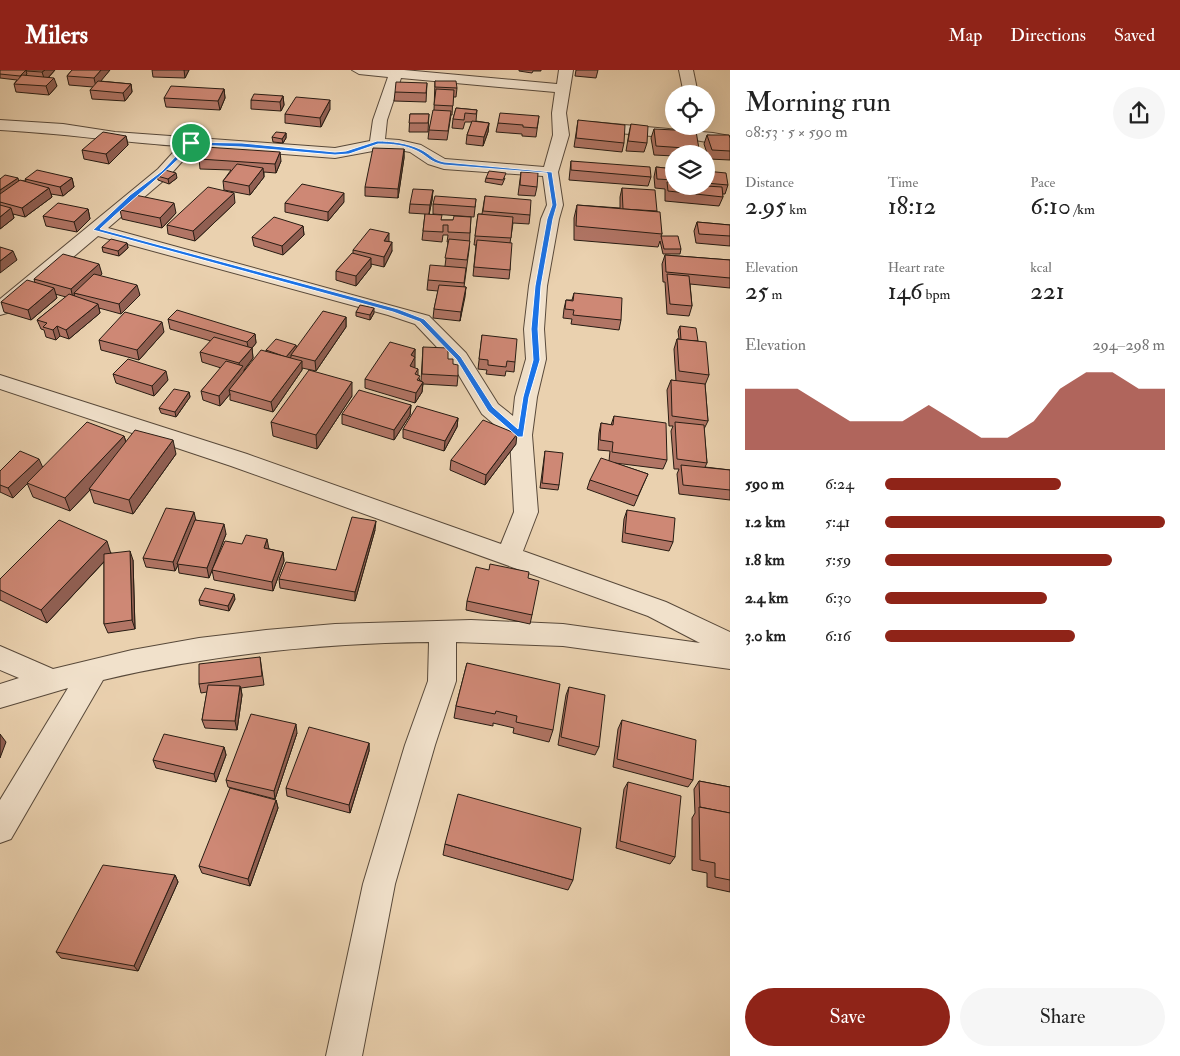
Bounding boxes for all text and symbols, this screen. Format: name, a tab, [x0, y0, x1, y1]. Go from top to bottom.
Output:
text: Milers	[25, 20, 88, 51]
text: Map	[949, 24, 982, 47]
text: Directions	[1010, 24, 1086, 47]
text: Saved	[1114, 24, 1155, 47]
map controls	[665, 85, 715, 195]
button: locate	[665, 85, 715, 135]
text: Morning run	[745, 85, 891, 120]
button: share	[1113, 87, 1165, 139]
pin	[170, 122, 212, 164]
text: 08:53 · 5 × 590 m	[745, 122, 848, 142]
icon: arrive	[177, 129, 205, 157]
button: layers	[665, 145, 715, 195]
text: Distance	[745, 174, 794, 191]
text: Time	[888, 174, 918, 191]
text: Pace	[1030, 174, 1055, 191]
text: 2.95	[745, 191, 786, 222]
text: 18:12	[888, 191, 936, 222]
text: 6:10	[1030, 191, 1071, 222]
text: km	[786, 201, 807, 218]
text: /km	[1071, 201, 1095, 218]
text: Elevation	[745, 259, 798, 276]
text: Heart rate	[888, 259, 945, 276]
text: kcal	[1030, 259, 1052, 276]
text: 25	[745, 276, 769, 307]
text: 146	[888, 276, 923, 307]
text: 221	[1030, 276, 1065, 307]
text: m	[769, 286, 782, 303]
text: bpm	[923, 286, 950, 303]
text: Elevation	[745, 335, 806, 355]
text: 294–298 m	[1092, 335, 1165, 355]
text: 590 m	[745, 474, 784, 494]
text: 6:24	[825, 474, 854, 494]
text: 1.2 km	[745, 512, 785, 532]
text: 5:41	[825, 512, 850, 532]
text: 1.8 km	[745, 550, 785, 570]
text: 5:59	[825, 550, 851, 570]
text: 2.4 km	[745, 588, 788, 608]
text: 6:30	[825, 588, 851, 608]
text: 3.0 km	[745, 626, 786, 646]
text: 6:16	[825, 626, 851, 646]
button: Save	[745, 988, 950, 1046]
button: Share	[960, 988, 1165, 1046]

